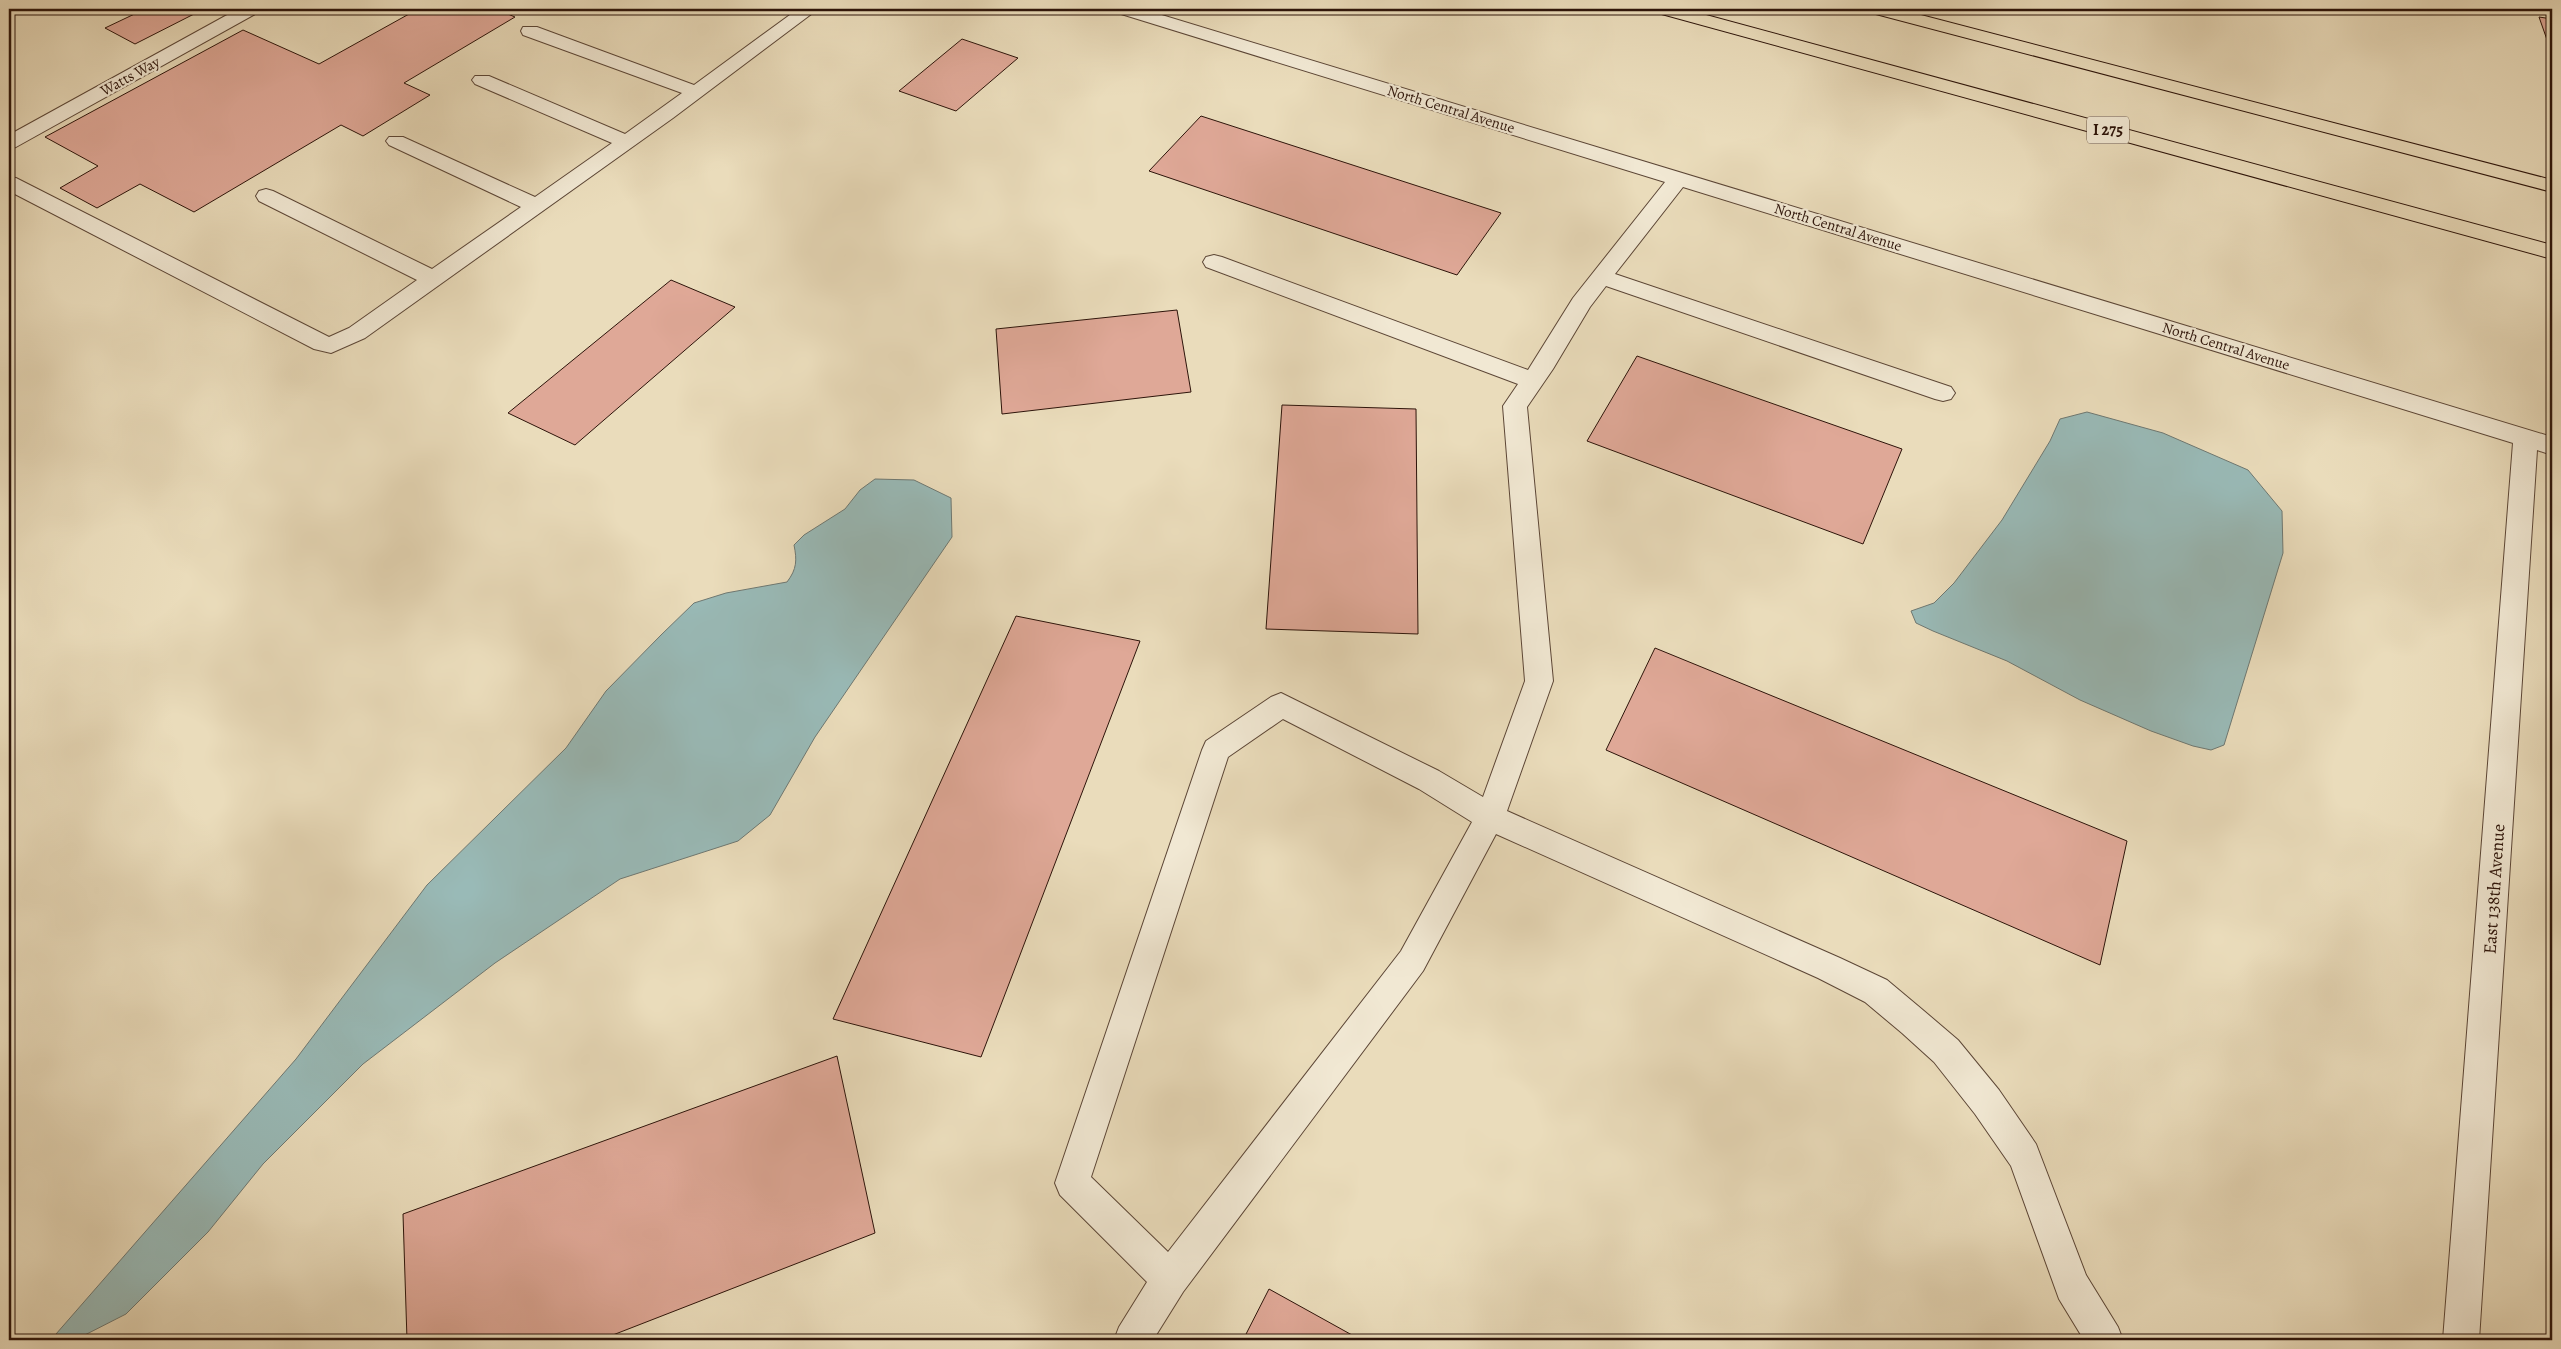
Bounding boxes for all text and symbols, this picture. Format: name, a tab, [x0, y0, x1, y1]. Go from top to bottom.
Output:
street label: Watts Way	[96, 51, 163, 101]
street label: North Central Avenue	[1385, 80, 1518, 138]
road number: I 275	[2087, 116, 2129, 144]
street label: North Central Avenue	[1772, 198, 1905, 256]
street label: North Central Avenue	[2160, 317, 2293, 375]
street label: East 138th Avenue	[2477, 823, 2511, 955]

